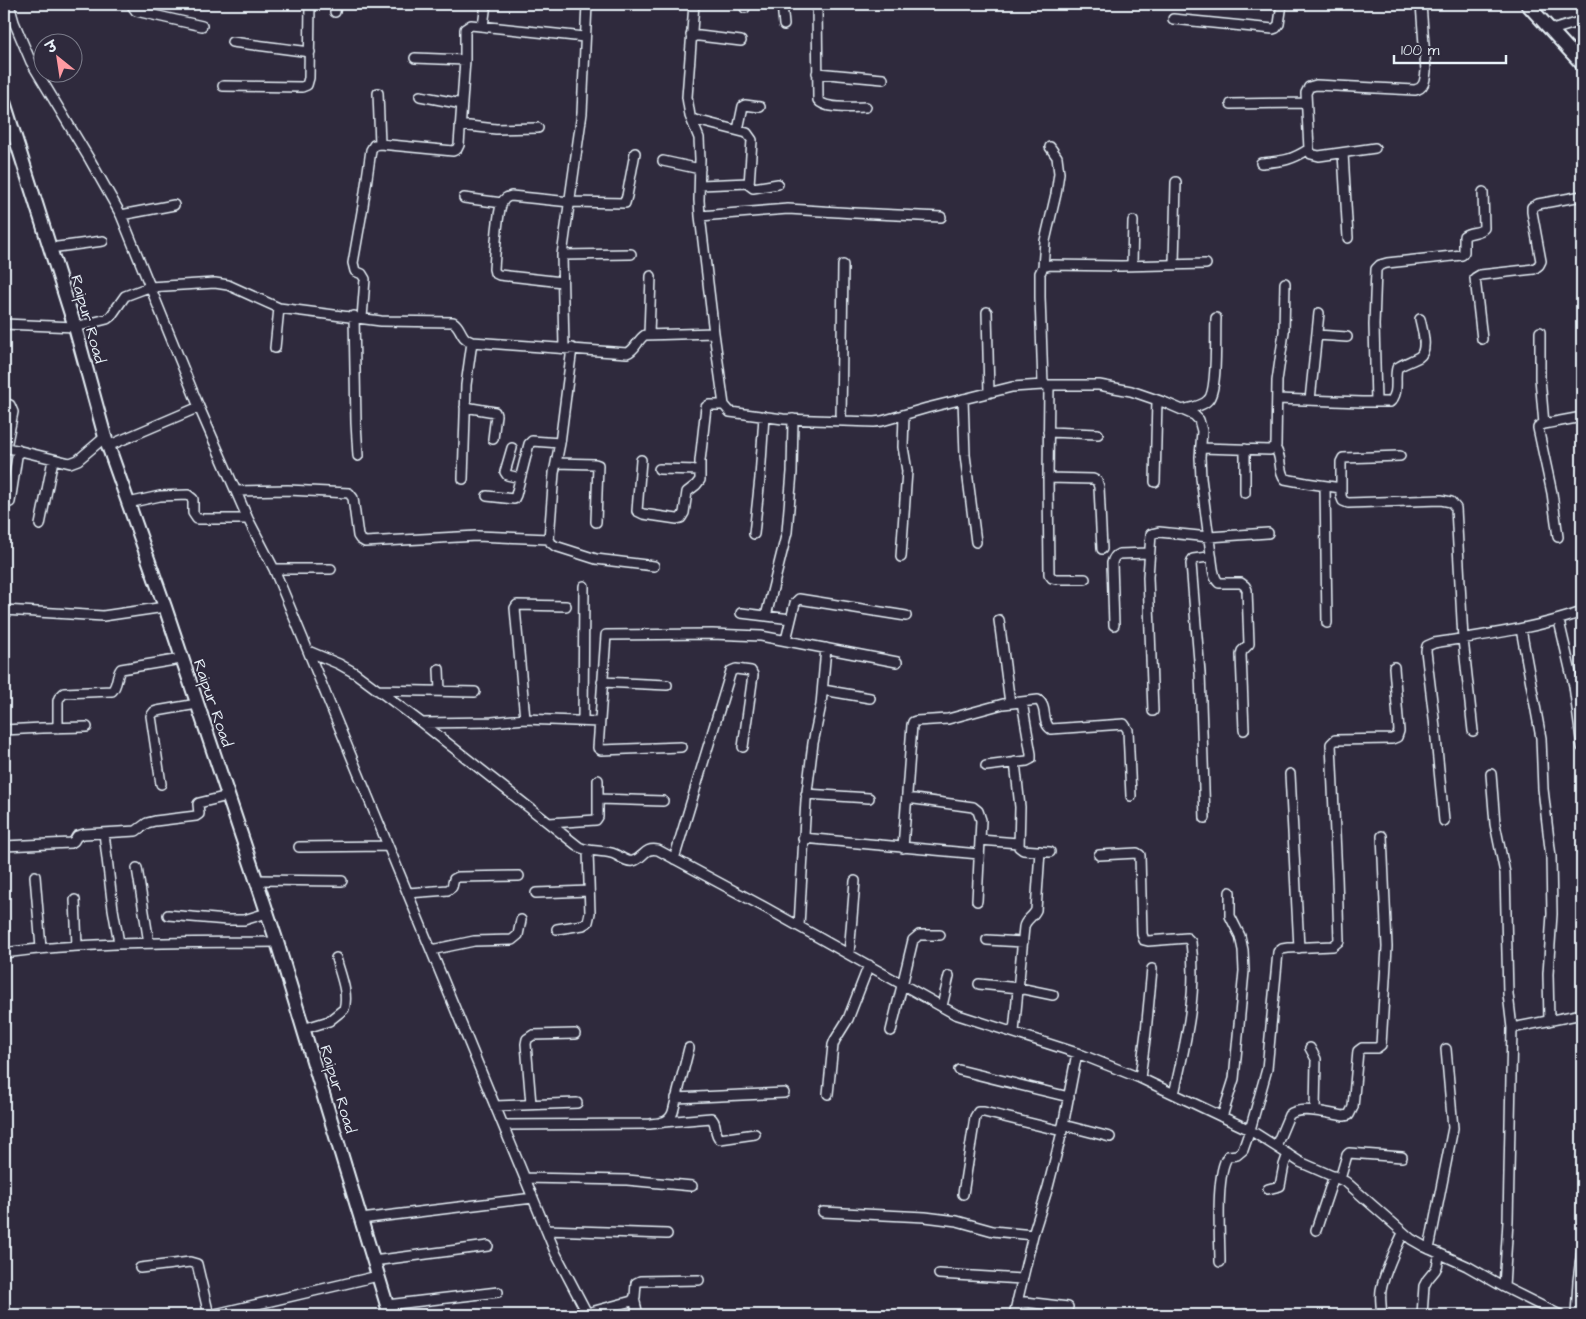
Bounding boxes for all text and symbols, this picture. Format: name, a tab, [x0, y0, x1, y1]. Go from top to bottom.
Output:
north arrow	[32, 32, 82, 82]
scale bar	[1394, 32, 1506, 64]
text: उ	[41, 36, 62, 60]
text: 100 m	[1401, 40, 1440, 61]
street label: Raipur Road	[65, 272, 111, 366]
street label: Raipur Road	[188, 656, 238, 750]
street label: Raipur Road	[314, 1042, 362, 1136]

